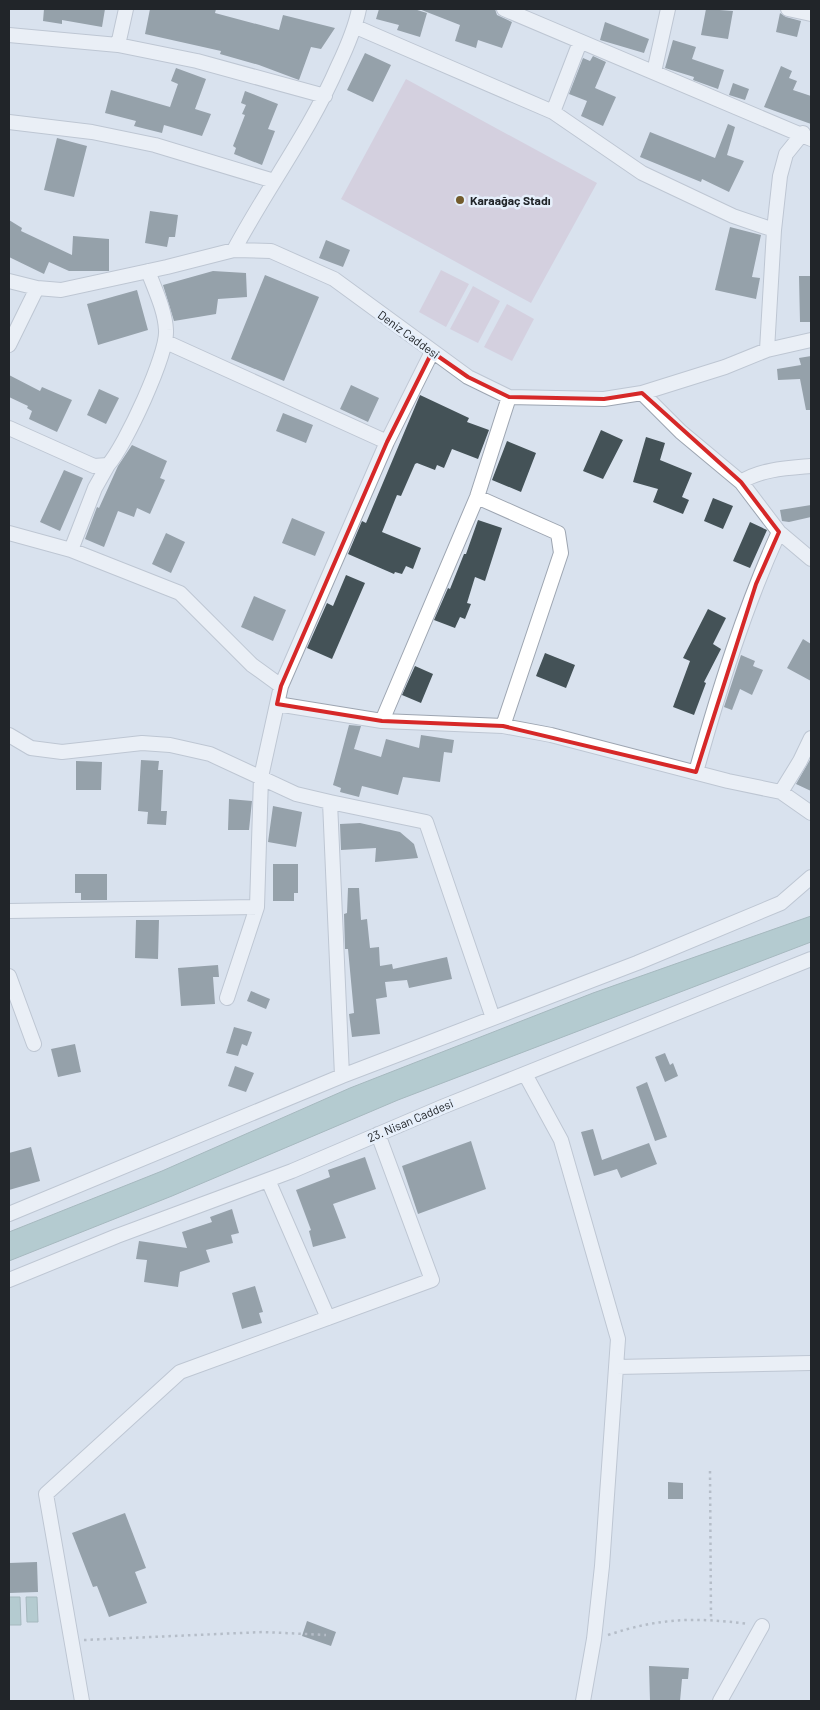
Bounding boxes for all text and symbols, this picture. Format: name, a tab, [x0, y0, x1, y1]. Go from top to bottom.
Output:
place label: Karaağaç Stadı	[470, 193, 551, 207]
marker: Karaağaç Stadı	[454, 194, 466, 206]
street label: Deniz Caddesi	[376, 307, 442, 361]
street label: 23. Nisan Caddesi	[365, 1096, 455, 1144]

